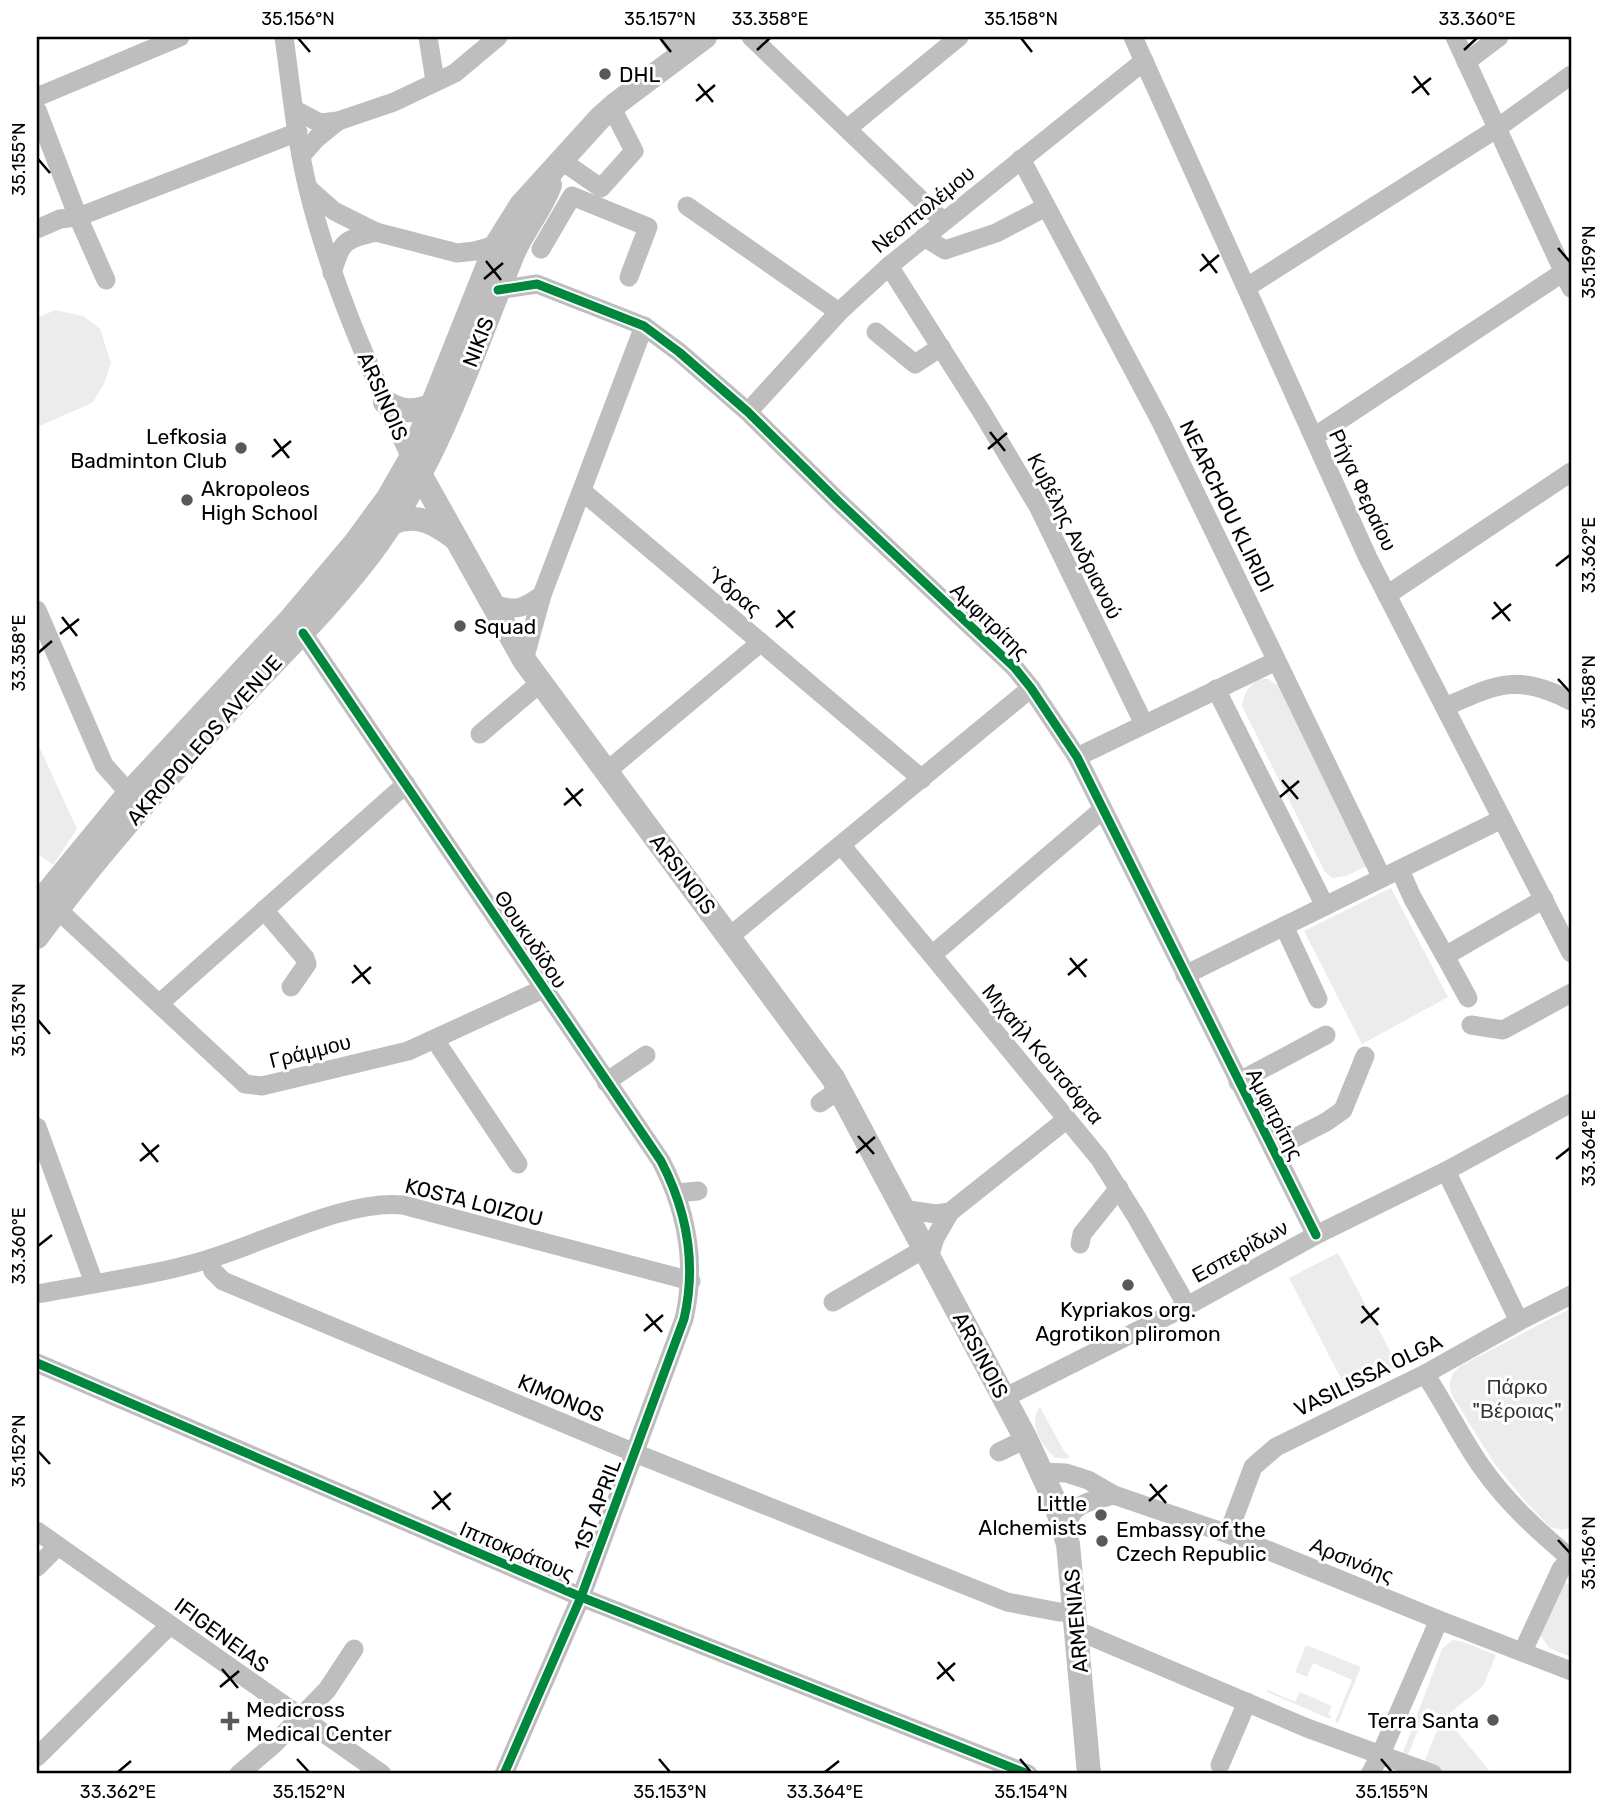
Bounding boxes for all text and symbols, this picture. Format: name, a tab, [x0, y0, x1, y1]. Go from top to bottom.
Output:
text: 35.156°N	[261, 8, 335, 30]
text: 35.157°N	[624, 8, 696, 30]
text: 33.358°E	[731, 8, 809, 30]
text: 35.158°N	[984, 8, 1058, 30]
text: 33.360°E	[1438, 8, 1516, 30]
place label: DHL	[619, 62, 660, 87]
marker: DHL	[597, 66, 613, 82]
text: 35.155°N	[8, 122, 30, 196]
street label: Νεοπτολέμου	[867, 160, 979, 258]
text: 35.159°N	[1578, 225, 1600, 299]
street label: NIKIS	[457, 313, 499, 371]
street label: ARSINOIS	[352, 348, 414, 444]
street label: NEARCHOU KLIRIDI	[1175, 416, 1279, 596]
place label: Lefkosia Badminton Club	[70, 424, 227, 473]
street label: Ρήγα Φεραίου	[1324, 425, 1402, 555]
marker: Lefkosia Badminton Club	[233, 440, 249, 456]
street label: Κυβέλης Ανδριανού	[1022, 449, 1128, 623]
place label: Akropoleos High School	[201, 476, 318, 525]
marker: Akropoleos High School	[179, 492, 195, 508]
text: 33.362°E	[1578, 517, 1600, 593]
street label: Ύδρας	[701, 561, 767, 621]
street label: Αμφιτρίτης	[946, 577, 1034, 665]
text: 33.358°E	[8, 614, 30, 692]
place label: Squad	[474, 614, 536, 639]
marker: Squad	[452, 618, 468, 634]
street label: AKROPOLEOS AVENUE	[121, 650, 287, 830]
text: 35.158°N	[1578, 655, 1600, 729]
street label: ARSINOIS	[645, 829, 721, 919]
street label: Θουκυδίδου	[489, 885, 573, 993]
street label: Μιχαήλ Κουτσόφτα	[977, 979, 1109, 1129]
text: 35.153°N	[8, 983, 30, 1057]
street label: Γράμμου	[267, 1029, 353, 1073]
street label: Αμφιτρίτης	[1241, 1064, 1309, 1164]
text: 33.364°E	[1578, 1110, 1600, 1186]
street label: KOSTA LOIZOU	[402, 1173, 546, 1231]
text: 33.360°E	[8, 1207, 30, 1285]
street label: Εσπερίδων	[1188, 1214, 1292, 1288]
marker: Kypriakos org. Agrotikon pliromon	[1120, 1277, 1136, 1293]
place label: Kypriakos org. Agrotikon pliromon	[1035, 1297, 1221, 1346]
street label: ARSINOIS	[948, 1308, 1014, 1402]
street label: VASILISSA OLGA	[1290, 1328, 1446, 1422]
street label: KIMONOS	[514, 1369, 608, 1427]
park label: Πάρκο "Βέροιας"	[1472, 1374, 1562, 1423]
text: 35.152°N	[8, 1414, 30, 1488]
street label: 1ST APRIL	[568, 1455, 626, 1555]
place label: Little Alchemists	[978, 1491, 1087, 1540]
marker: Little Alchemists	[1093, 1507, 1109, 1523]
street label: Ιπποκράτους	[456, 1516, 578, 1586]
text: 35.156°N	[1578, 1516, 1600, 1590]
place label: Embassy of the Czech Republic	[1116, 1517, 1267, 1566]
street label: Αρσινόης	[1307, 1532, 1397, 1588]
marker: Embassy of the Czech Republic	[1094, 1533, 1110, 1549]
street label: ARMENIAS	[1059, 1568, 1093, 1674]
street label: IFIGENEIAS	[170, 1592, 274, 1678]
place label: Medicross Medical Center	[246, 1697, 392, 1746]
place label: Terra Santa	[1368, 1708, 1479, 1733]
marker: Medicross Medical Center	[220, 1711, 240, 1731]
marker: Terra Santa	[1485, 1712, 1501, 1728]
text: 33.362°E	[80, 1781, 156, 1803]
text: 35.152°N	[272, 1781, 346, 1803]
text: 35.153°N	[633, 1781, 707, 1803]
text: 33.364°E	[787, 1781, 863, 1803]
text: 35.154°N	[994, 1781, 1068, 1803]
text: 35.155°N	[1355, 1781, 1429, 1803]

